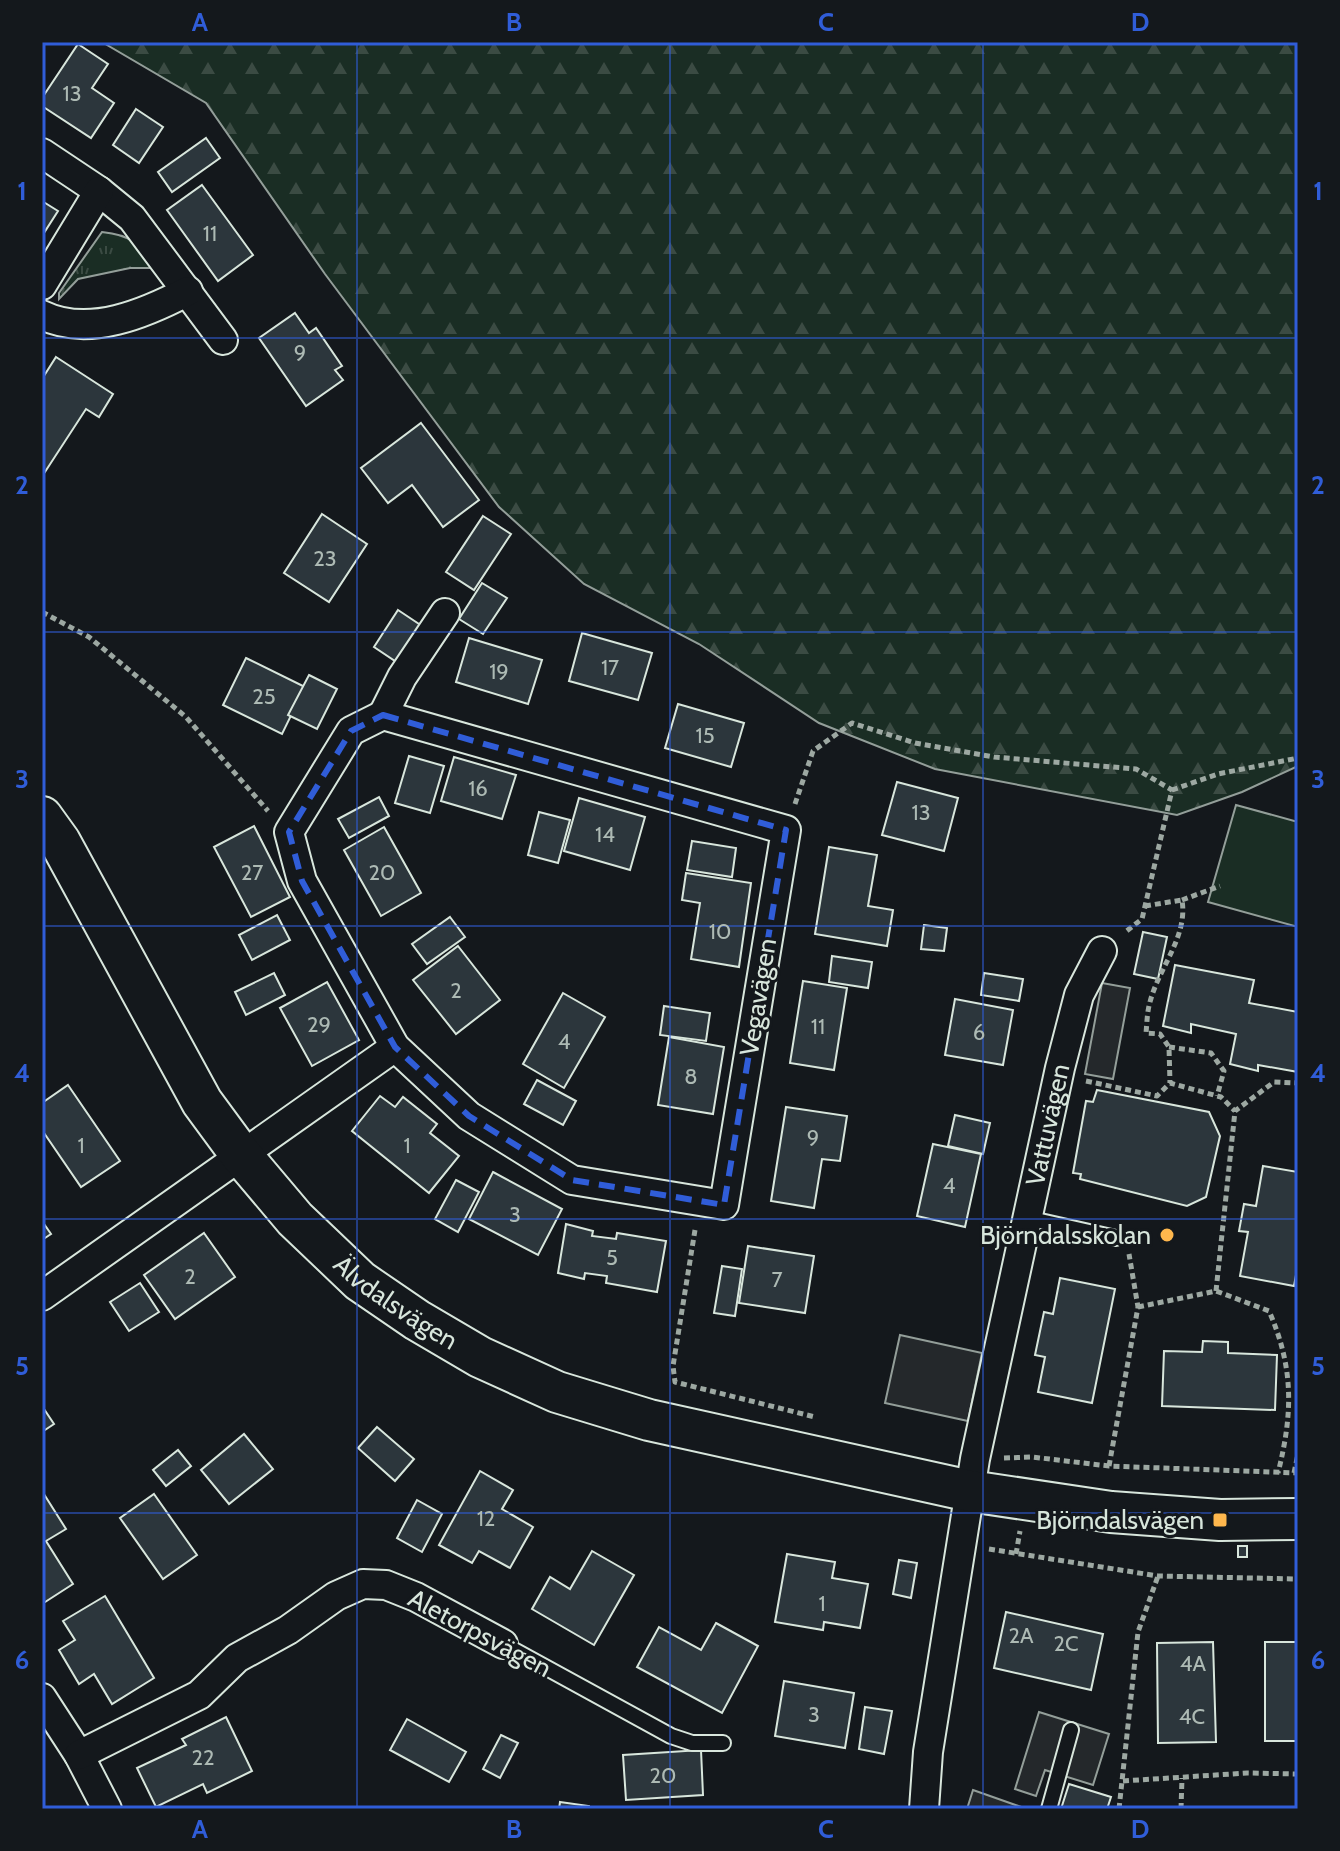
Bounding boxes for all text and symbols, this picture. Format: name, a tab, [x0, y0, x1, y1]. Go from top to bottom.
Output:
text: A	[192, 6, 209, 38]
text: B	[506, 6, 522, 38]
text: C	[818, 6, 834, 38]
text: D	[1131, 6, 1149, 38]
house number: 13	[62, 80, 82, 107]
text: 1	[17, 175, 27, 207]
text: 1	[1313, 175, 1323, 207]
house number: 11	[203, 220, 217, 247]
house number: 9	[294, 339, 306, 366]
text: 2	[15, 469, 29, 501]
text: 2	[1311, 469, 1325, 501]
house number: 23	[313, 545, 337, 572]
house number: 17	[601, 654, 619, 681]
house number: 19	[489, 658, 509, 685]
house number: 25	[252, 683, 276, 710]
house number: 15	[695, 722, 715, 749]
text: 3	[15, 763, 29, 795]
text: 3	[1311, 763, 1325, 795]
house number: 16	[468, 775, 488, 802]
house number: 13	[911, 799, 931, 826]
house number: 14	[595, 821, 615, 848]
house number: 27	[241, 859, 263, 886]
house number: 20	[369, 859, 395, 886]
house number: 10	[709, 918, 731, 945]
street label: Vegavägen	[733, 936, 783, 1058]
house number: 2	[450, 977, 462, 1004]
house number: 29	[307, 1011, 331, 1038]
house number: 11	[811, 1013, 825, 1040]
house number: 6	[973, 1019, 985, 1046]
house number: 4	[558, 1028, 571, 1055]
text: 4	[14, 1057, 30, 1089]
text: 4	[1310, 1057, 1326, 1089]
street label: Vattuvägen	[1019, 1061, 1076, 1189]
house number: 8	[684, 1063, 698, 1090]
house number: 9	[807, 1124, 819, 1151]
house number: 1	[77, 1132, 85, 1159]
house number: 1	[403, 1132, 411, 1159]
house number: 4	[943, 1172, 956, 1199]
house number: 3	[509, 1201, 521, 1228]
place label: Björndalsskolan	[980, 1219, 1151, 1251]
marker: Björndalsskolan	[1158, 1226, 1176, 1244]
house number: 5	[606, 1244, 618, 1271]
street label: Älvdalsvägen	[327, 1248, 464, 1356]
house number: 2	[184, 1263, 196, 1290]
house number: 7	[771, 1266, 783, 1293]
text: 5	[15, 1350, 29, 1382]
text: 5	[1311, 1350, 1325, 1382]
place label: Björndalsvägen	[1036, 1504, 1204, 1536]
house number: 12	[477, 1505, 495, 1532]
marker: Björndalsvägen	[1211, 1511, 1229, 1529]
street label: Aletorpsvägen	[403, 1582, 557, 1684]
house number: 1	[818, 1590, 826, 1617]
house number: 2A	[1008, 1622, 1034, 1649]
house number: 2C	[1053, 1630, 1079, 1657]
text: 6	[15, 1644, 29, 1676]
text: 6	[1311, 1644, 1325, 1676]
house number: 4A	[1180, 1650, 1207, 1677]
house number: 3	[808, 1701, 820, 1728]
house number: 4C	[1179, 1703, 1205, 1730]
house number: 22	[191, 1744, 215, 1771]
house number: 20	[650, 1762, 676, 1789]
text: A	[192, 1813, 209, 1845]
text: B	[506, 1813, 522, 1845]
text: C	[818, 1813, 834, 1845]
text: D	[1131, 1813, 1149, 1845]

